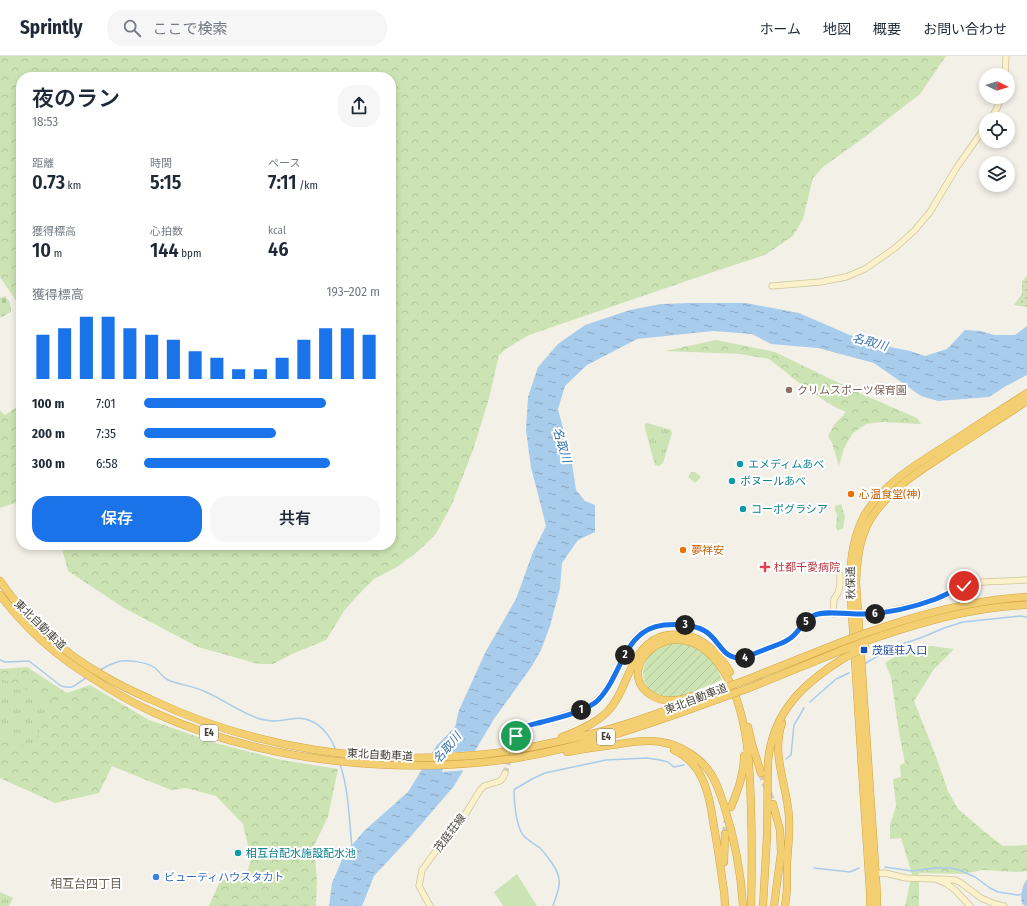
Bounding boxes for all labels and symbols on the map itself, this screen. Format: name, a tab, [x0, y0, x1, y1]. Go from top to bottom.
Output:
north arrow	[979, 68, 1015, 104]
water label: 名取川	[851, 331, 891, 354]
place label: クリムスポーツ保育園	[797, 384, 907, 397]
marker: クリムスポーツ保育園	[784, 385, 794, 395]
water label: 名取川	[550, 426, 575, 466]
place label: エメディムあべ	[748, 458, 824, 471]
marker: エメディムあべ	[735, 459, 745, 469]
place label: ボヌールあべ	[740, 475, 806, 488]
marker: ボヌールあべ	[727, 476, 737, 486]
place label: 心温食堂(神)	[859, 488, 921, 501]
marker: 心温食堂(神)	[846, 489, 856, 499]
place label: コーポグラシア	[751, 503, 828, 516]
marker: コーポグラシア	[738, 504, 748, 514]
place label: 夢祥安	[691, 544, 724, 557]
marker: 夢祥安	[678, 545, 688, 555]
marker: 杜都千愛病院	[759, 561, 771, 573]
place label: 杜都千愛病院	[774, 561, 840, 574]
street label: 秋保通	[844, 566, 858, 600]
pin	[947, 569, 981, 603]
street label: 東北自動車道	[12, 597, 68, 653]
pin: 6	[865, 604, 885, 624]
pin: 5	[796, 612, 816, 632]
pin: 3	[675, 615, 695, 635]
place label: 茂庭荘入口	[872, 644, 927, 657]
pin: 2	[615, 645, 635, 665]
marker: 茂庭荘入口	[859, 645, 869, 655]
pin: 4	[735, 648, 755, 668]
street label: 東北自動車道	[663, 681, 729, 717]
pin: 1	[571, 700, 591, 720]
pin	[499, 719, 533, 753]
road number: E4	[200, 725, 218, 741]
water label: 名取川	[430, 728, 465, 766]
road number: E4	[597, 729, 615, 745]
street label: 東北自動車道	[347, 747, 413, 763]
street label: 茂庭荘線	[432, 812, 468, 854]
place label: 相互台配水施設配水池	[246, 847, 356, 860]
marker: 相互台配水施設配水池	[233, 848, 243, 858]
place label: ビューティハウスタカト	[164, 871, 284, 884]
marker: ビューティハウスタカト	[151, 872, 161, 882]
district label: 相互台四丁目	[50, 877, 122, 891]

